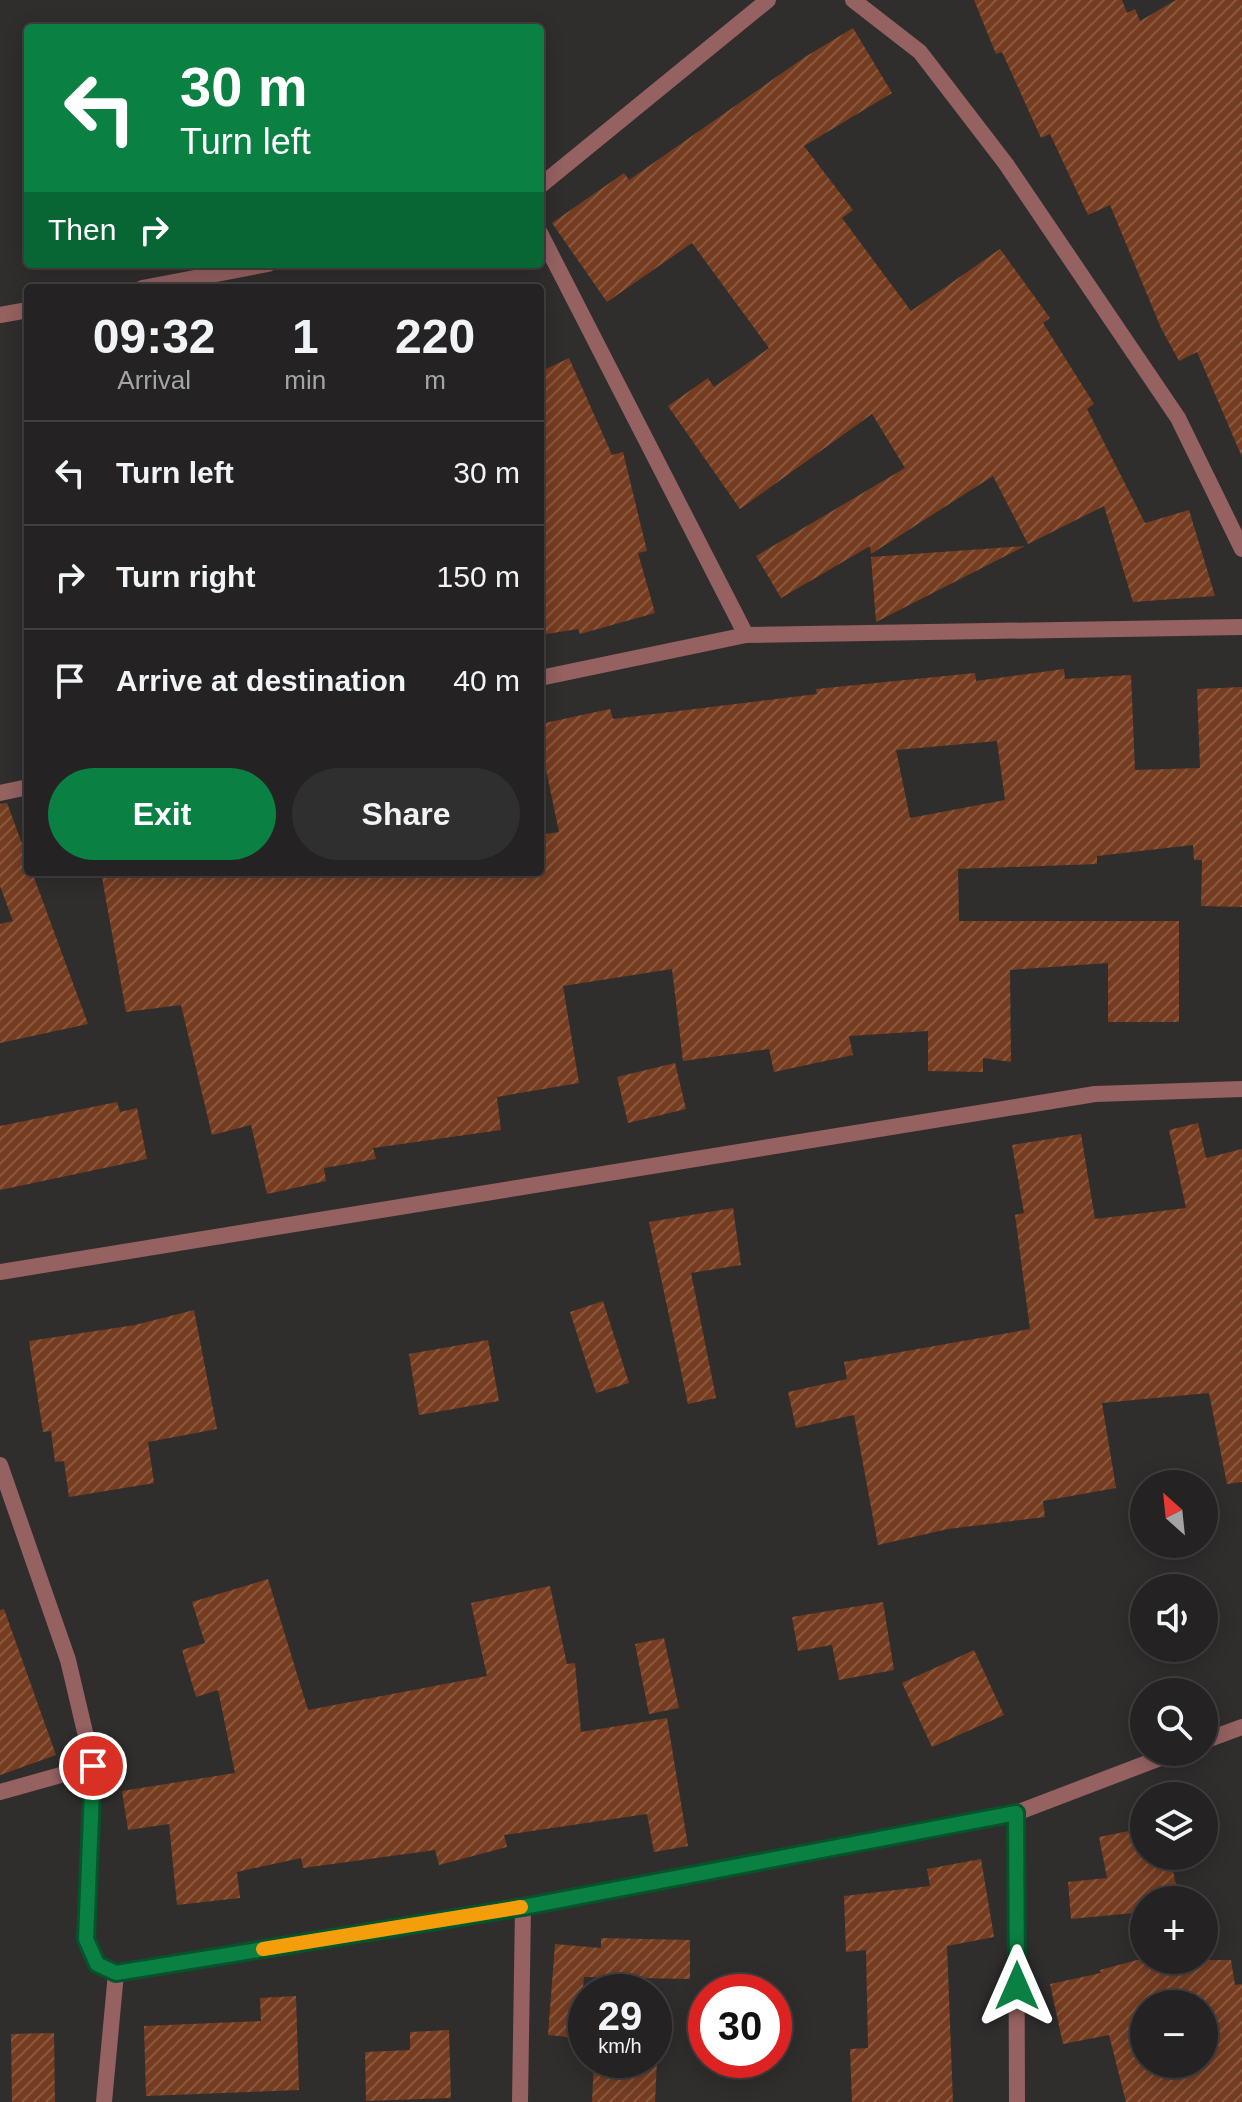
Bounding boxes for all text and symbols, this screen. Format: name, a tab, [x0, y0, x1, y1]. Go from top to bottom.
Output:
text: 30 m	[180, 55, 308, 118]
icon: left	[48, 56, 152, 160]
text: Turn left	[180, 121, 311, 162]
icon: right	[132, 208, 176, 252]
text: Then	[48, 213, 116, 246]
text: 09:32	[93, 310, 216, 363]
text: 1	[292, 310, 319, 363]
text: 220	[395, 310, 475, 363]
text: Arrival	[117, 365, 191, 395]
text: min	[284, 365, 326, 395]
text: m	[424, 365, 446, 395]
icon: left	[48, 451, 92, 495]
text: Turn left	[116, 456, 234, 489]
text: 30 m	[453, 456, 520, 489]
icon: right	[48, 555, 92, 599]
text: Turn right	[116, 560, 255, 593]
text: 150 m	[437, 560, 520, 593]
icon: arrive	[48, 659, 92, 703]
text: Arrive at destination	[116, 664, 406, 697]
text: 40 m	[453, 664, 520, 697]
button: Exit	[48, 768, 276, 860]
button: Share	[292, 768, 520, 860]
north arrow	[1130, 1470, 1218, 1558]
map controls	[1130, 1470, 1218, 2078]
button: sound	[1130, 1574, 1218, 1662]
button: search	[1130, 1678, 1218, 1766]
pin	[59, 1732, 127, 1800]
icon: arrive	[71, 1744, 115, 1788]
button: layers	[1130, 1782, 1218, 1870]
button: +	[1130, 1886, 1218, 1974]
position arrow	[975, 1944, 1059, 2028]
speed limit sign: 30	[688, 1974, 792, 2078]
button: −	[1130, 1990, 1218, 2078]
text: 29	[598, 1994, 642, 2038]
text: km/h	[598, 2035, 642, 2057]

